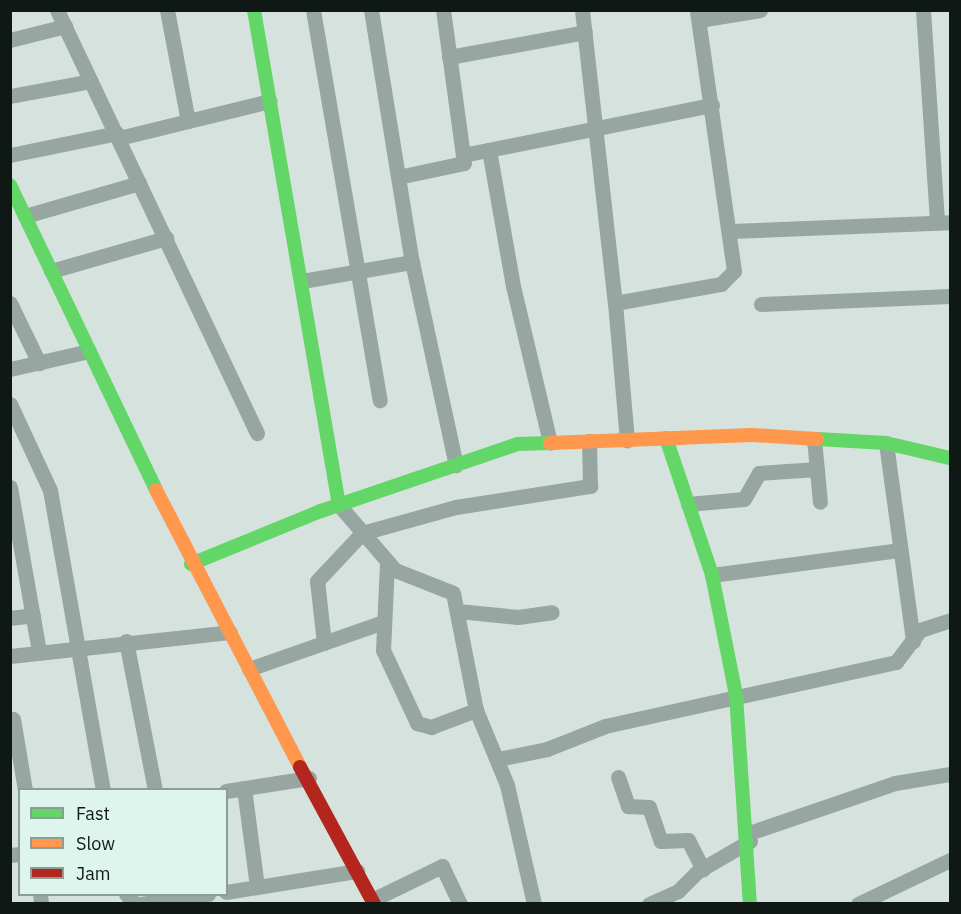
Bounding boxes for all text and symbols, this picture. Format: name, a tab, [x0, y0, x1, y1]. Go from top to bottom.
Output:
legend	[18, 788, 228, 896]
text: Fast	[76, 802, 110, 825]
text: Slow	[76, 832, 115, 855]
text: Jam	[76, 862, 111, 885]

